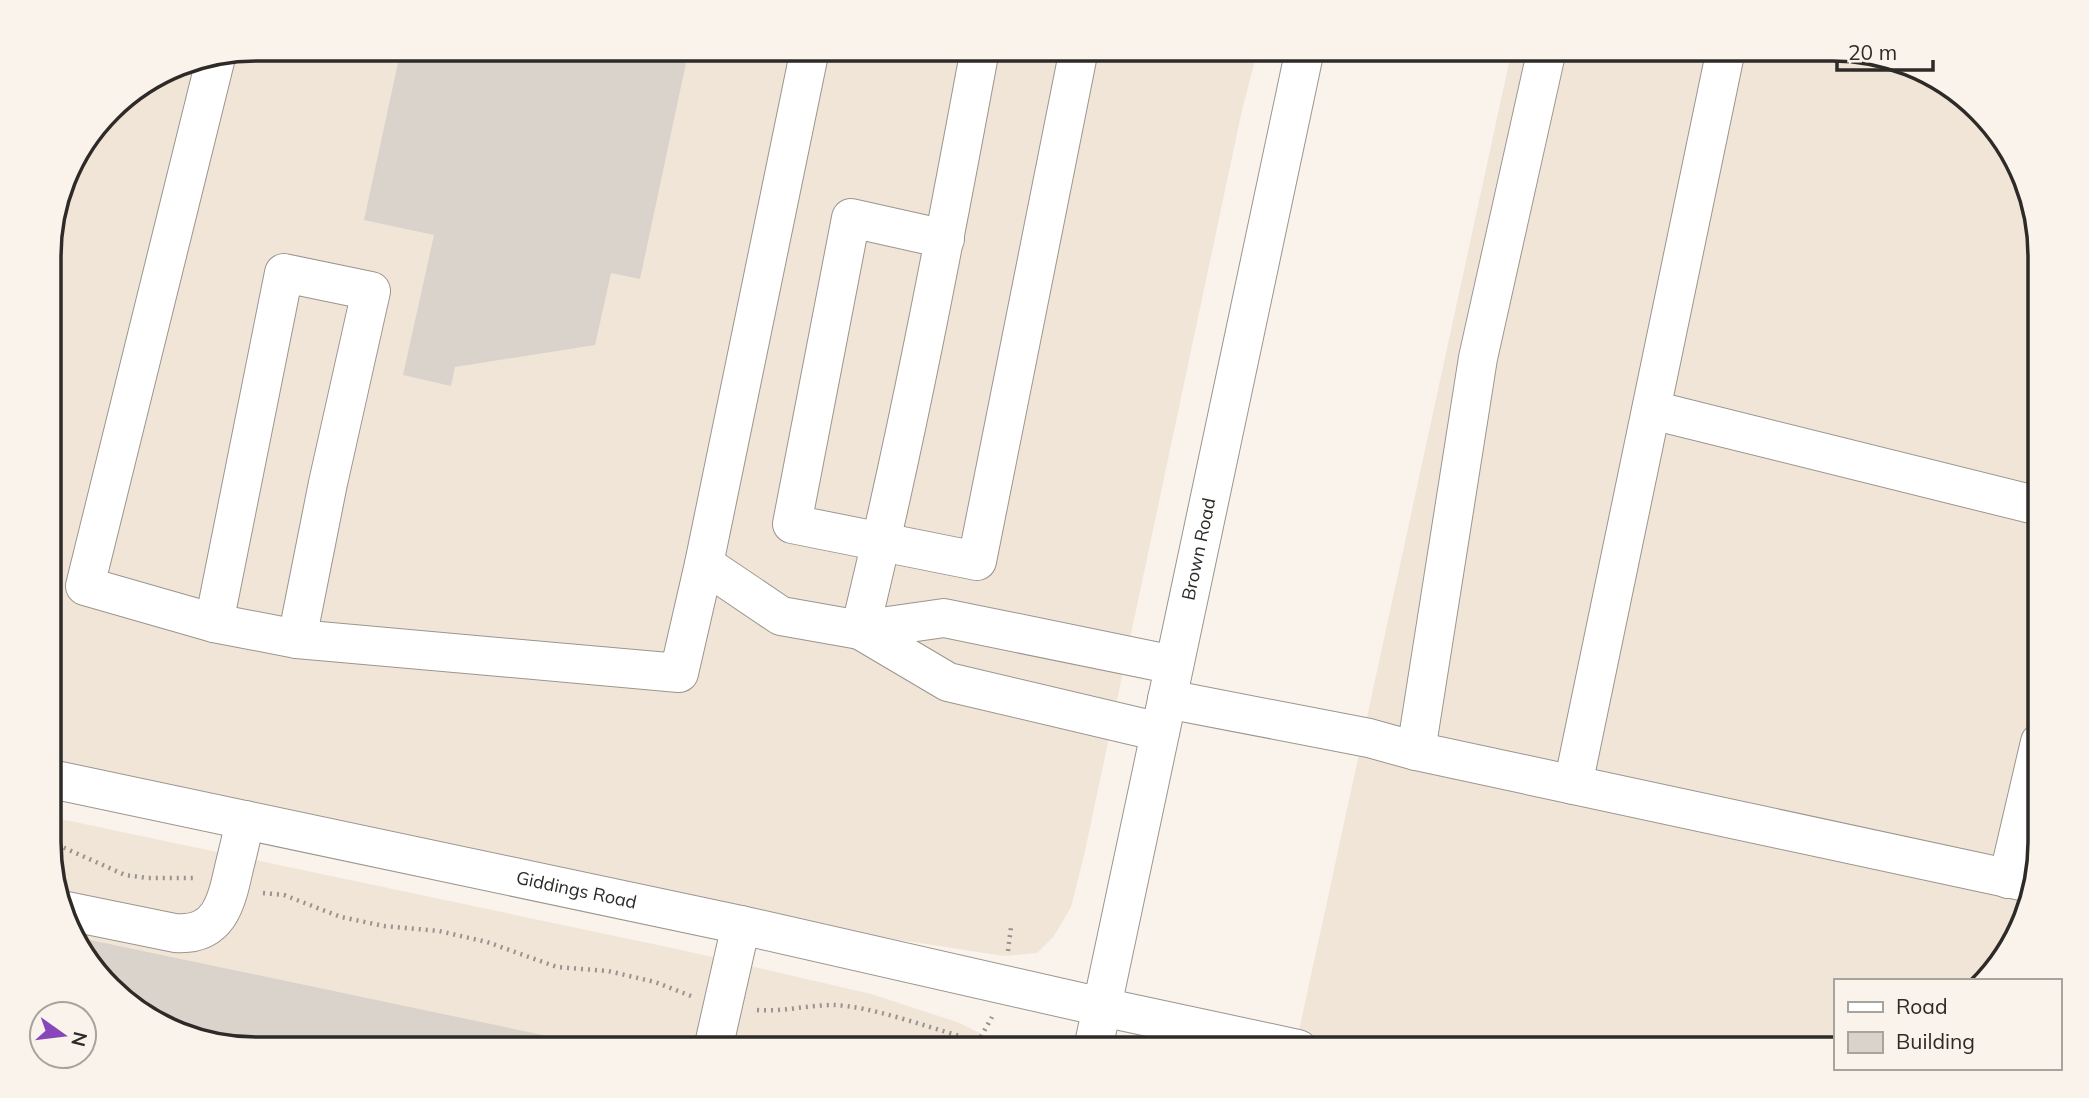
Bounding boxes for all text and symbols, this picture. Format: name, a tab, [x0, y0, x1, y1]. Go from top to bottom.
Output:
scale bar	[1837, 28, 1933, 72]
text: 20 m	[1848, 39, 1897, 65]
street label: Brown Road	[1176, 496, 1221, 602]
street label: Giddings Road	[514, 866, 639, 914]
legend	[1834, 979, 2061, 1070]
text: Road	[1896, 993, 1947, 1019]
north arrow	[28, 1000, 98, 1070]
text: Building	[1896, 1028, 1975, 1054]
text: N	[66, 1029, 93, 1049]

